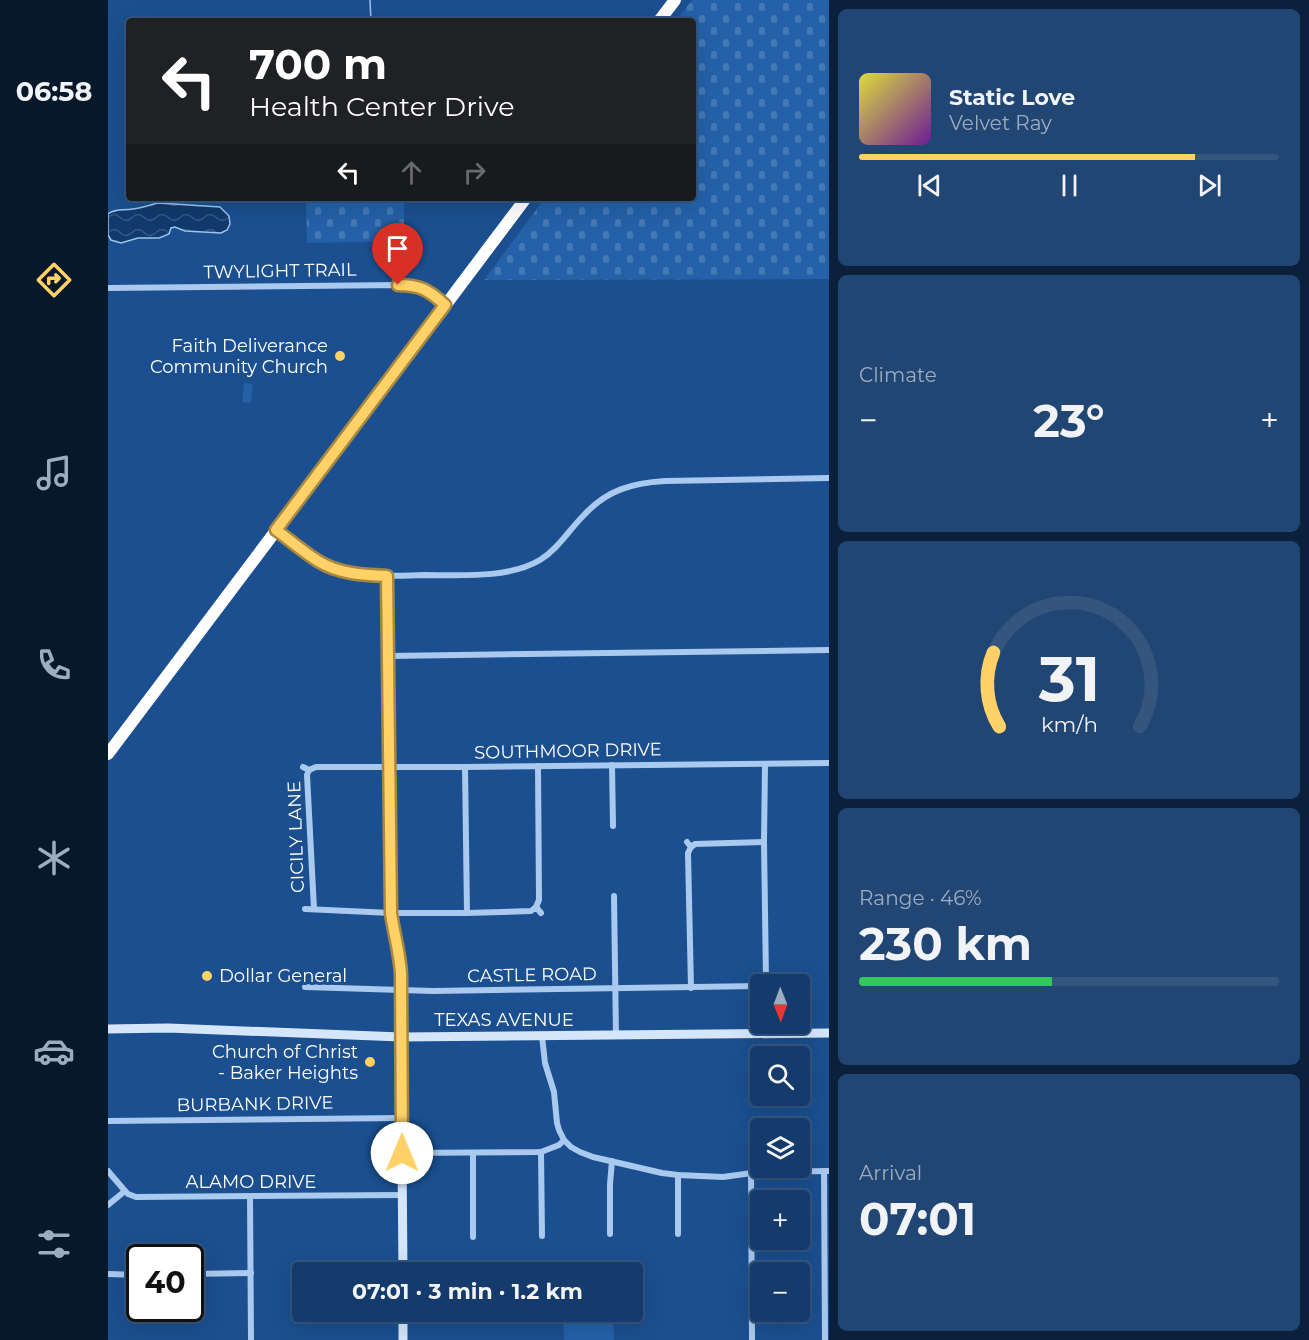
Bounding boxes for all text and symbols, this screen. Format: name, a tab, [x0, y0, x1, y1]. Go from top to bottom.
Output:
text: 700 m	[249, 38, 387, 90]
icon: left	[150, 42, 228, 120]
text: 06:58	[16, 75, 92, 108]
text: Static Love	[949, 84, 1075, 111]
text: Health Center Drive	[249, 90, 515, 123]
text: Velvet Ray	[949, 111, 1052, 135]
icon: left	[332, 156, 365, 189]
icon: ahead	[395, 156, 428, 189]
icon: right	[458, 156, 491, 189]
icon: previous	[913, 169, 946, 202]
icon: pause	[1053, 169, 1086, 202]
icon: next	[1193, 169, 1226, 202]
pin	[372, 223, 423, 285]
icon: arrive	[381, 232, 414, 265]
icon: directions	[33, 259, 75, 301]
street label: TWYLIGHT TRAIL	[203, 259, 357, 283]
place label: Faith Deliverance Community Church	[150, 335, 328, 378]
marker: Faith Deliverance Community Church	[333, 349, 347, 363]
text: Climate	[859, 363, 937, 387]
text: 23°	[1033, 393, 1105, 448]
text: −	[859, 400, 878, 440]
text: +	[1260, 400, 1279, 440]
icon: music	[33, 452, 75, 494]
text: 31	[1037, 641, 1100, 717]
icon: phone	[33, 644, 75, 686]
text: km/h	[1040, 711, 1098, 737]
street label: SOUTHMOOR DRIVE	[474, 738, 662, 764]
street label: CICILY LANE	[283, 781, 309, 893]
icon: climate	[33, 837, 75, 879]
text: Range · 46%	[859, 886, 982, 910]
text: 230 km	[859, 916, 1032, 971]
street label: CASTLE ROAD	[467, 963, 597, 987]
place label: Dollar General	[219, 965, 347, 987]
marker: Dollar General	[200, 969, 214, 983]
north arrow	[750, 974, 810, 1034]
map controls	[750, 974, 810, 1322]
street label: TEXAS AVENUE	[434, 1009, 574, 1031]
icon: car	[33, 1030, 75, 1072]
place label: Church of Christ - Baker Heights	[212, 1041, 358, 1084]
button: search	[750, 1046, 810, 1106]
marker: Church of Christ - Baker Heights	[363, 1055, 377, 1069]
street label: BURBANK DRIVE	[176, 1092, 334, 1116]
button: layers	[750, 1118, 810, 1178]
position arrow	[370, 1121, 434, 1185]
text: Arrival	[859, 1161, 922, 1185]
street label: ALAMO DRIVE	[186, 1171, 316, 1193]
button: +	[750, 1190, 810, 1250]
text: 07:01	[859, 1191, 976, 1246]
icon: filters	[33, 1223, 75, 1265]
speed limit sign: 40	[126, 1244, 204, 1322]
button: −	[750, 1262, 810, 1322]
text: 07:01 · 3 min · 1.2 km	[352, 1278, 583, 1305]

